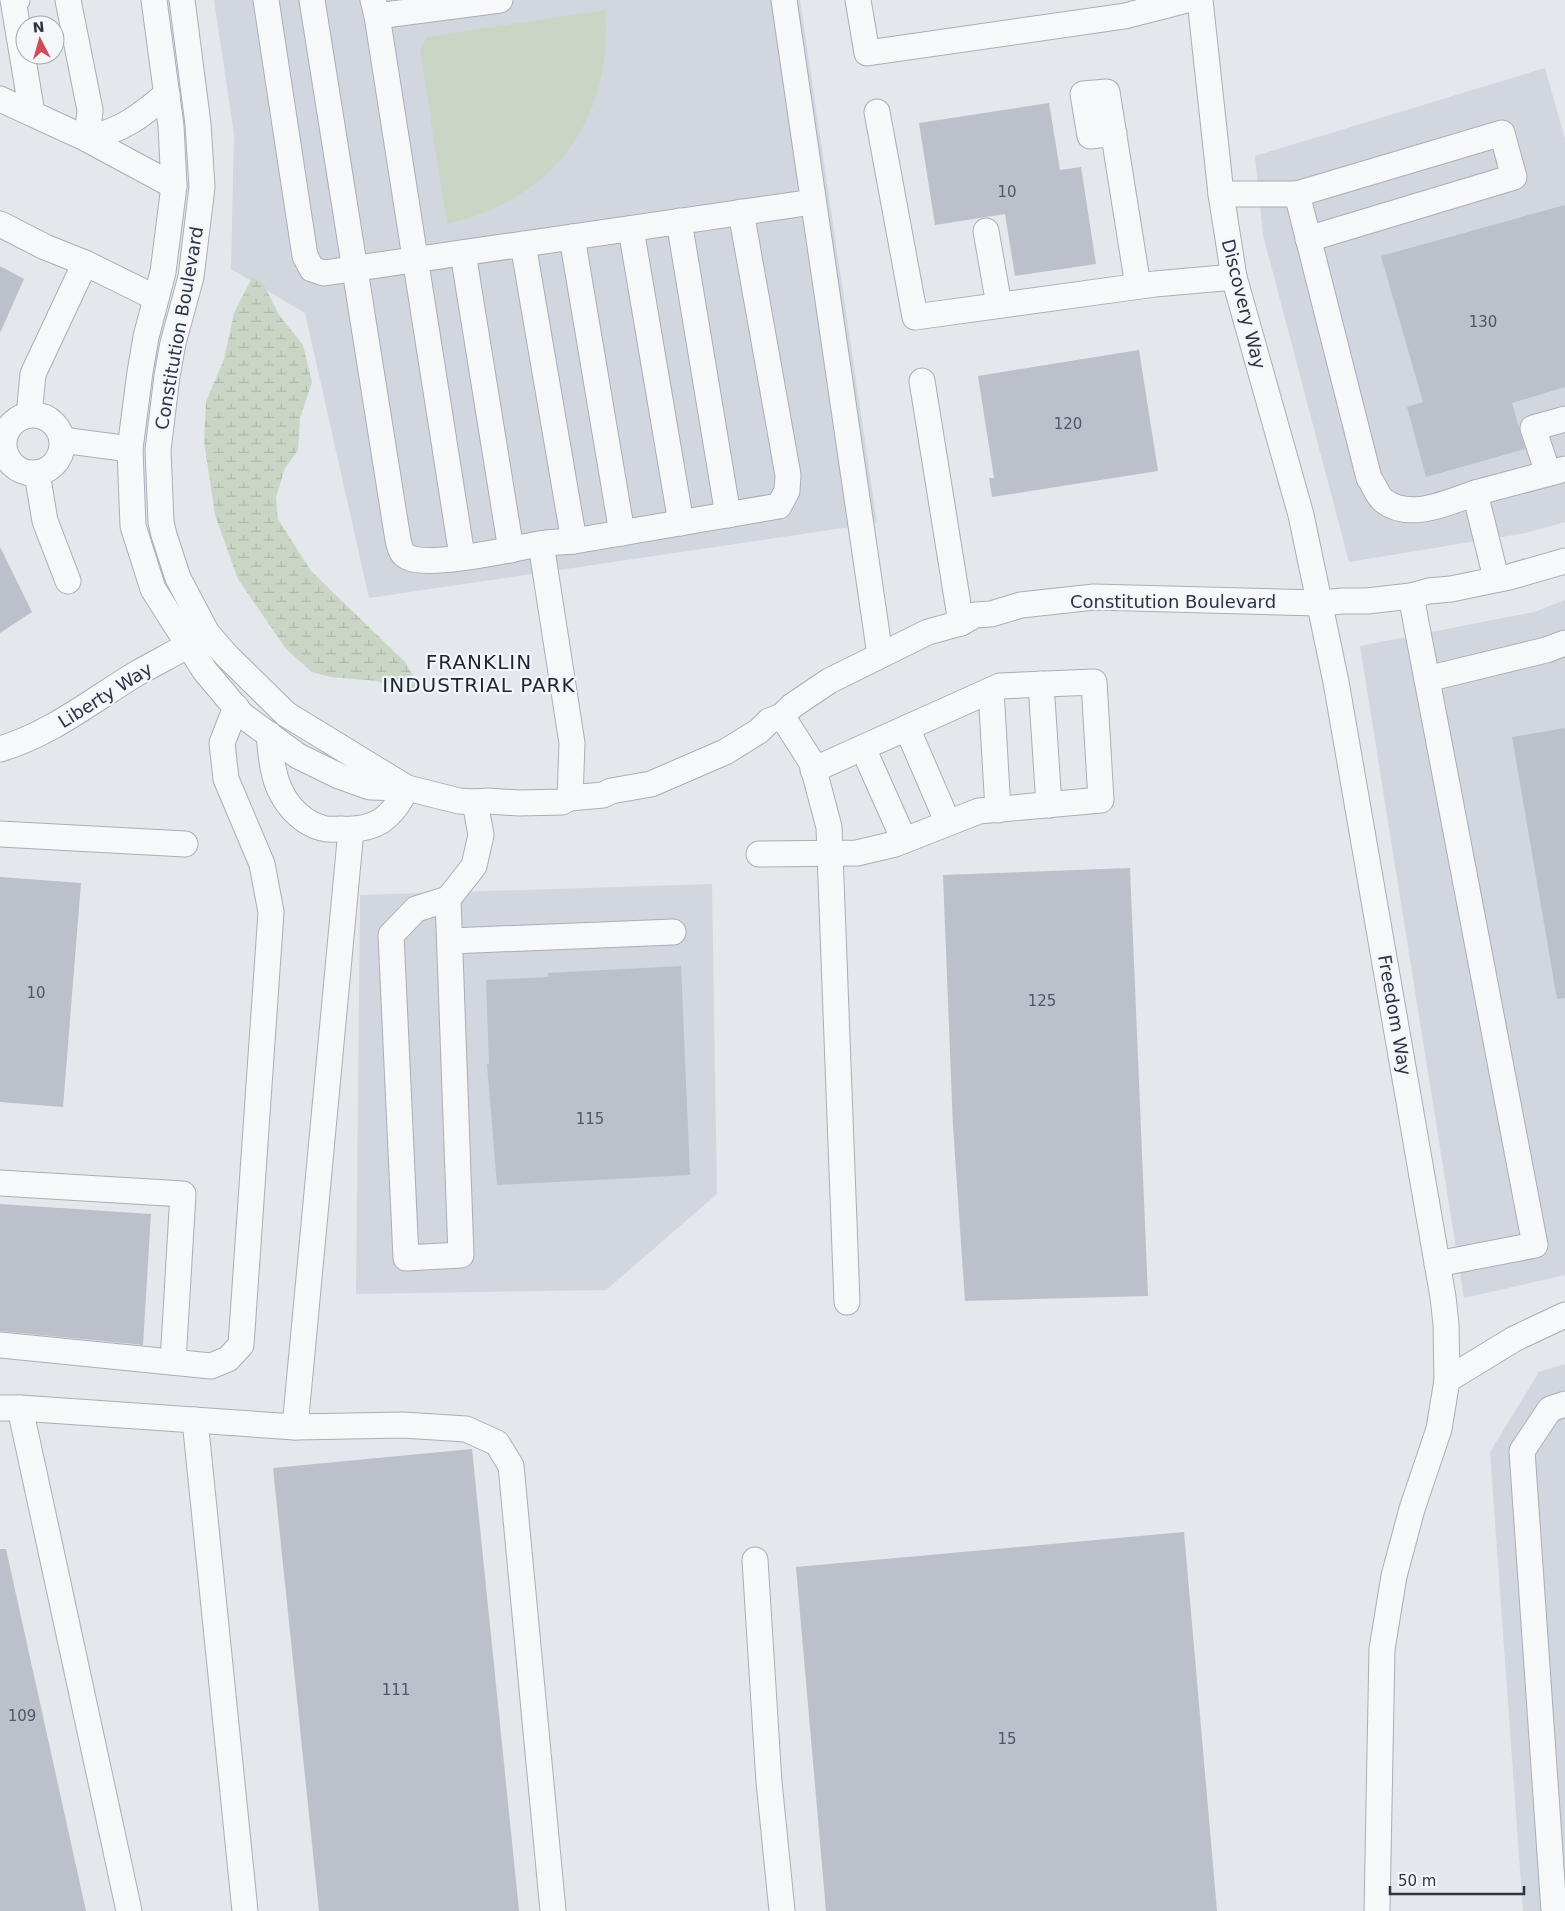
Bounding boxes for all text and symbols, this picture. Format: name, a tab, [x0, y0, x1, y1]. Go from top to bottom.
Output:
north arrow	[15, 15, 65, 65]
text: N	[32, 19, 45, 36]
house number: 10	[997, 183, 1017, 201]
street label: Constitution Boulevard	[151, 225, 207, 431]
street label: Discovery Way	[1218, 237, 1270, 371]
house number: 130	[1469, 313, 1497, 331]
house number: 120	[1054, 415, 1082, 433]
street label: Constitution Boulevard	[1070, 591, 1276, 612]
district label: FRANKLIN INDUSTRIAL PARK	[382, 650, 576, 697]
street label: Liberty Way	[54, 658, 156, 732]
street label: Freedom Way	[1374, 953, 1416, 1077]
house number: 10	[26, 984, 46, 1002]
house number: 125	[1028, 992, 1056, 1010]
house number: 115	[576, 1110, 604, 1128]
house number: 111	[382, 1681, 410, 1699]
house number: 109	[8, 1707, 36, 1725]
house number: 15	[997, 1730, 1017, 1748]
scale bar	[1390, 1864, 1524, 1896]
text: 50 m	[1398, 1872, 1436, 1890]

